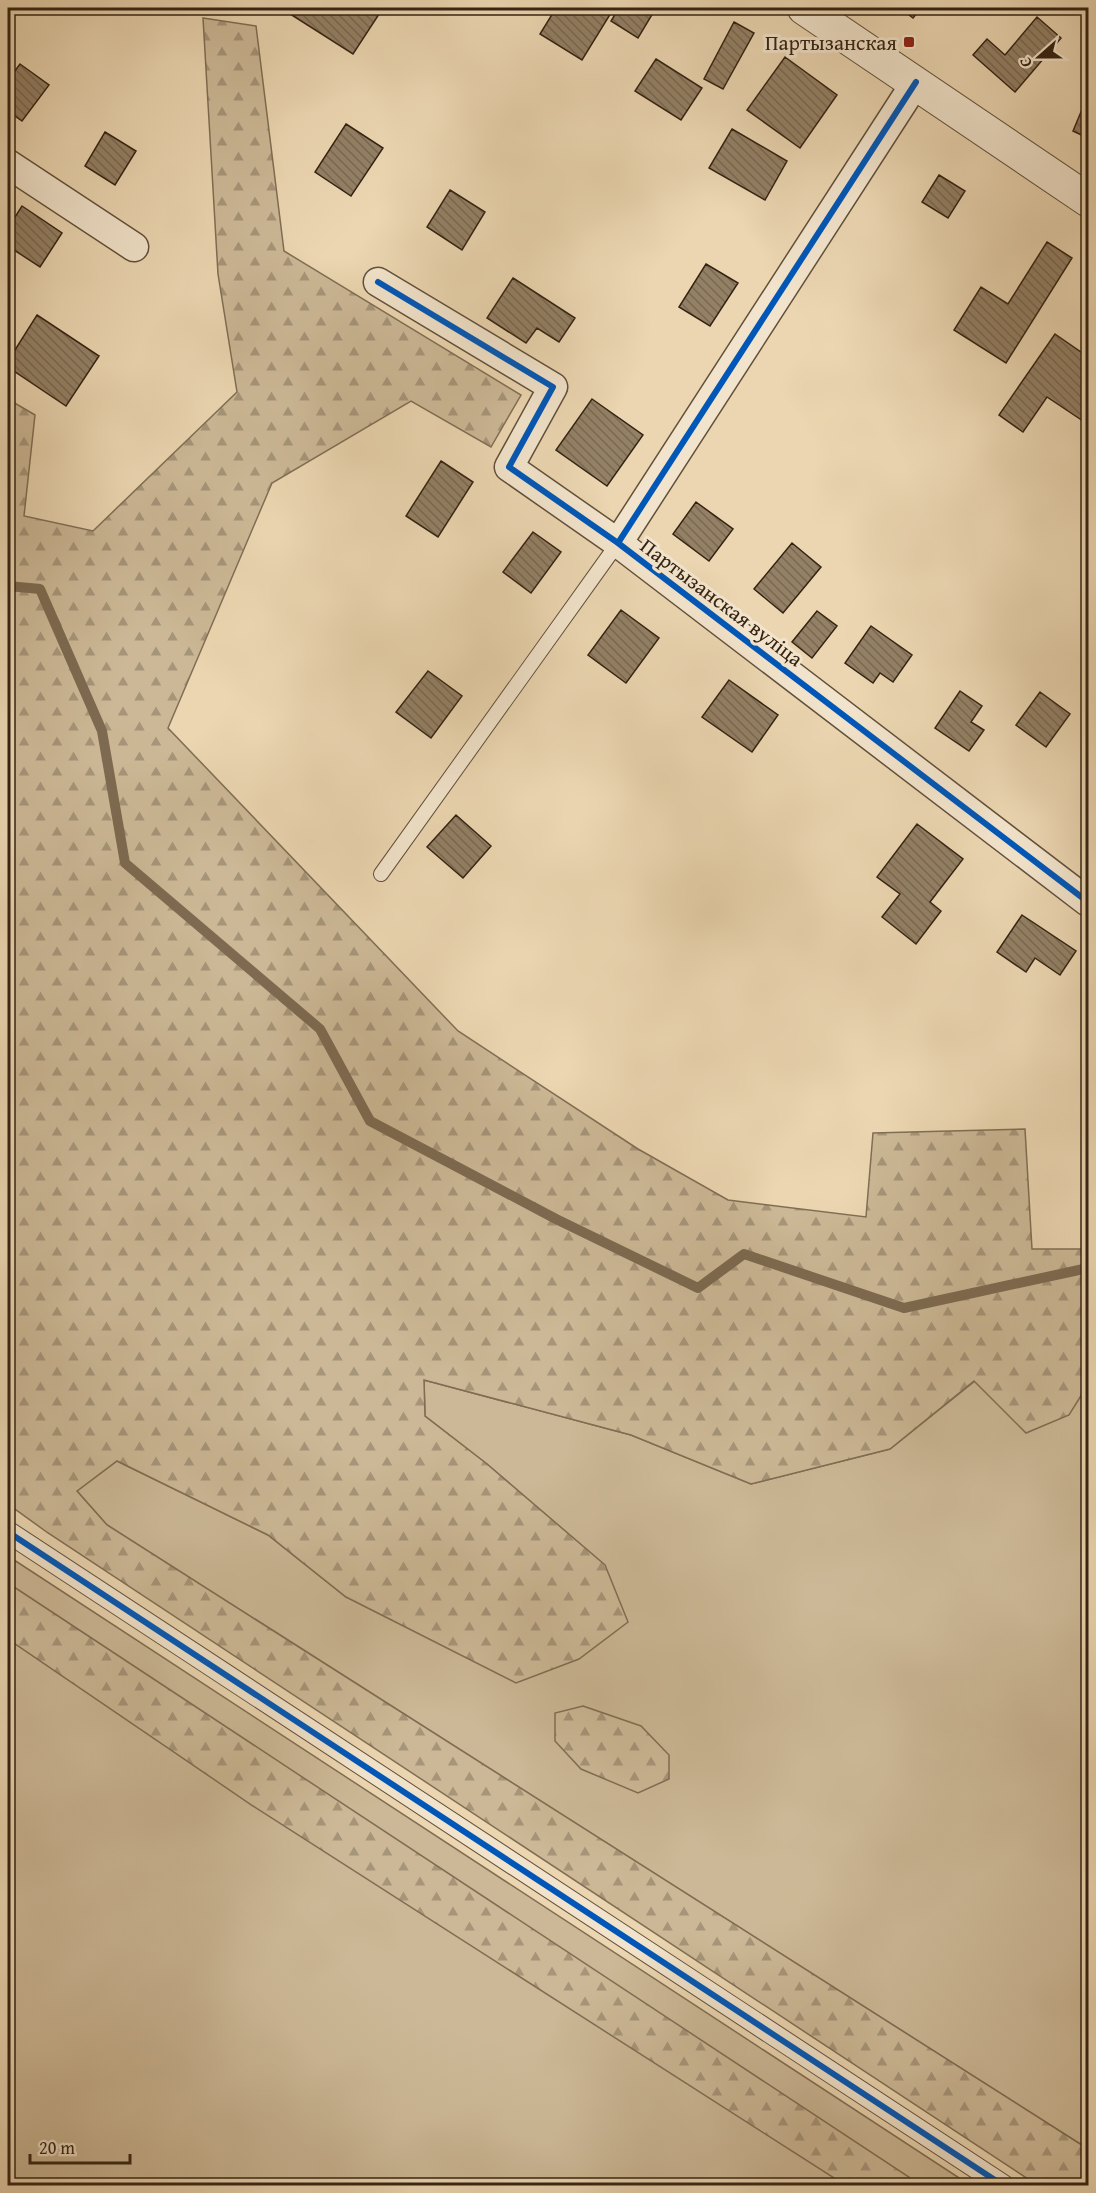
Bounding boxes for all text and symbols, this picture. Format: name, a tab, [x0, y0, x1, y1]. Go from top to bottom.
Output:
place label: Партызанская	[765, 27, 897, 58]
north arrow	[1009, 27, 1069, 87]
marker: Партызанская	[902, 35, 916, 49]
text: С	[1012, 54, 1038, 71]
street label: Партызанская вуліца	[634, 530, 810, 674]
scale bar	[30, 2127, 130, 2165]
text: 20 m	[39, 2134, 75, 2161]

